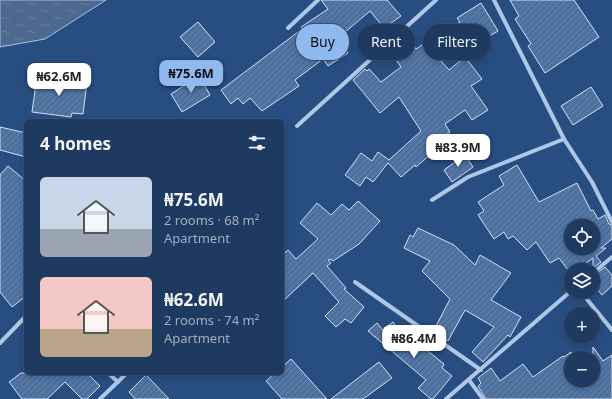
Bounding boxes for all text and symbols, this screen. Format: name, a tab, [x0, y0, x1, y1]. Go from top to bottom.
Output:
chip: Buy	[296, 24, 349, 60]
chip: Rent	[357, 24, 415, 60]
chip: Filters	[423, 24, 491, 60]
pin: ₦75.6M	[158, 60, 224, 94]
pin: ₦62.6M	[26, 63, 92, 97]
text: ₦75.6M	[168, 64, 214, 82]
text: ₦62.6M	[36, 67, 82, 85]
text: 4 homes	[40, 132, 111, 155]
icon: filters	[246, 132, 268, 154]
pin: ₦83.9M	[425, 134, 491, 168]
text: ₦83.9M	[435, 138, 481, 156]
text: ₦75.6M	[164, 188, 224, 211]
icon: home	[72, 193, 120, 241]
text: 2 rooms · 68 m²	[164, 211, 259, 229]
map controls	[564, 219, 600, 387]
button: locate	[564, 219, 600, 255]
text: Apartment	[164, 229, 230, 247]
button: layers	[564, 263, 600, 299]
text: ₦62.6M	[164, 288, 224, 311]
icon: home	[72, 293, 120, 341]
button: +	[564, 307, 600, 343]
text: 2 rooms · 74 m²	[164, 311, 259, 329]
pin: ₦86.4M	[381, 325, 447, 359]
text: Apartment	[164, 329, 230, 347]
text: ₦86.4M	[391, 329, 437, 347]
button: −	[564, 351, 600, 387]

